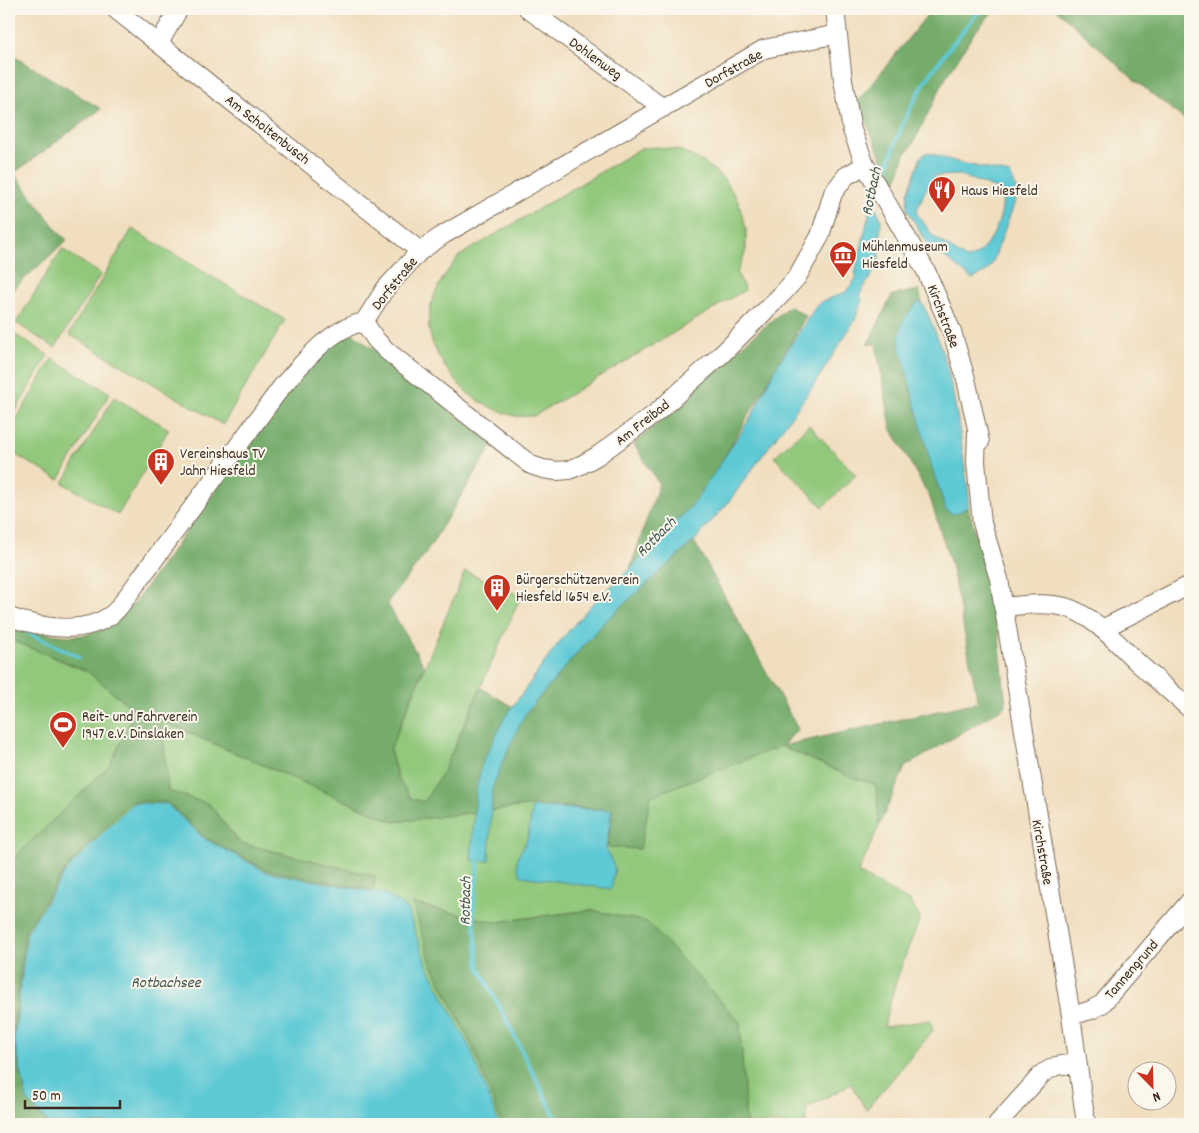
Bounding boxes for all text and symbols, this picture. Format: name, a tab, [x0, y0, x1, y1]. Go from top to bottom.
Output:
street label: Dohlenweg	[564, 33, 626, 87]
street label: Dorfstraße	[701, 45, 767, 95]
street label: Am Scholtenbusch	[219, 90, 314, 171]
water label: Rotbach	[856, 165, 889, 218]
restaurant icon: Haus Hiesfeld	[927, 175, 957, 214]
place label: Haus Hiesfeld	[961, 181, 1038, 203]
place label: Mühlenmuseum Hiesfeld	[862, 237, 948, 276]
museum icon: Mühlenmuseum Hiesfeld	[828, 240, 858, 279]
street label: Dorfstraße	[367, 252, 424, 316]
street label: Kirchstraße	[920, 282, 964, 352]
street label: Am Freibad	[611, 395, 675, 452]
place label: Vereinshaus TV Jahn Hiesfeld	[180, 444, 266, 483]
building icon: Vereinshaus TV Jahn Hiesfeld	[146, 447, 176, 486]
water label: Rotbach	[631, 512, 683, 563]
place label: Bürgerschützenverein Hiesfeld 1654 e.V.	[516, 570, 639, 609]
building icon: Bürgerschützenverein Hiesfeld 1654 e.V.	[482, 573, 512, 612]
place label: Reit- und Fahrverein 1947 e.V. Dinslaken	[82, 707, 198, 746]
sports icon: Reit- und Fahrverein 1947 e.V. Dinslaken	[48, 710, 78, 749]
street label: Kirchstraße	[1024, 818, 1058, 887]
water label: Rotbach	[455, 876, 478, 926]
street label: Tannengrund	[1100, 936, 1165, 1005]
water label: Rotbachsee	[131, 972, 202, 995]
north arrow	[1126, 1060, 1176, 1110]
scale bar	[25, 1078, 120, 1110]
text: 50 m	[32, 1086, 61, 1108]
text: N	[1149, 1086, 1163, 1107]

